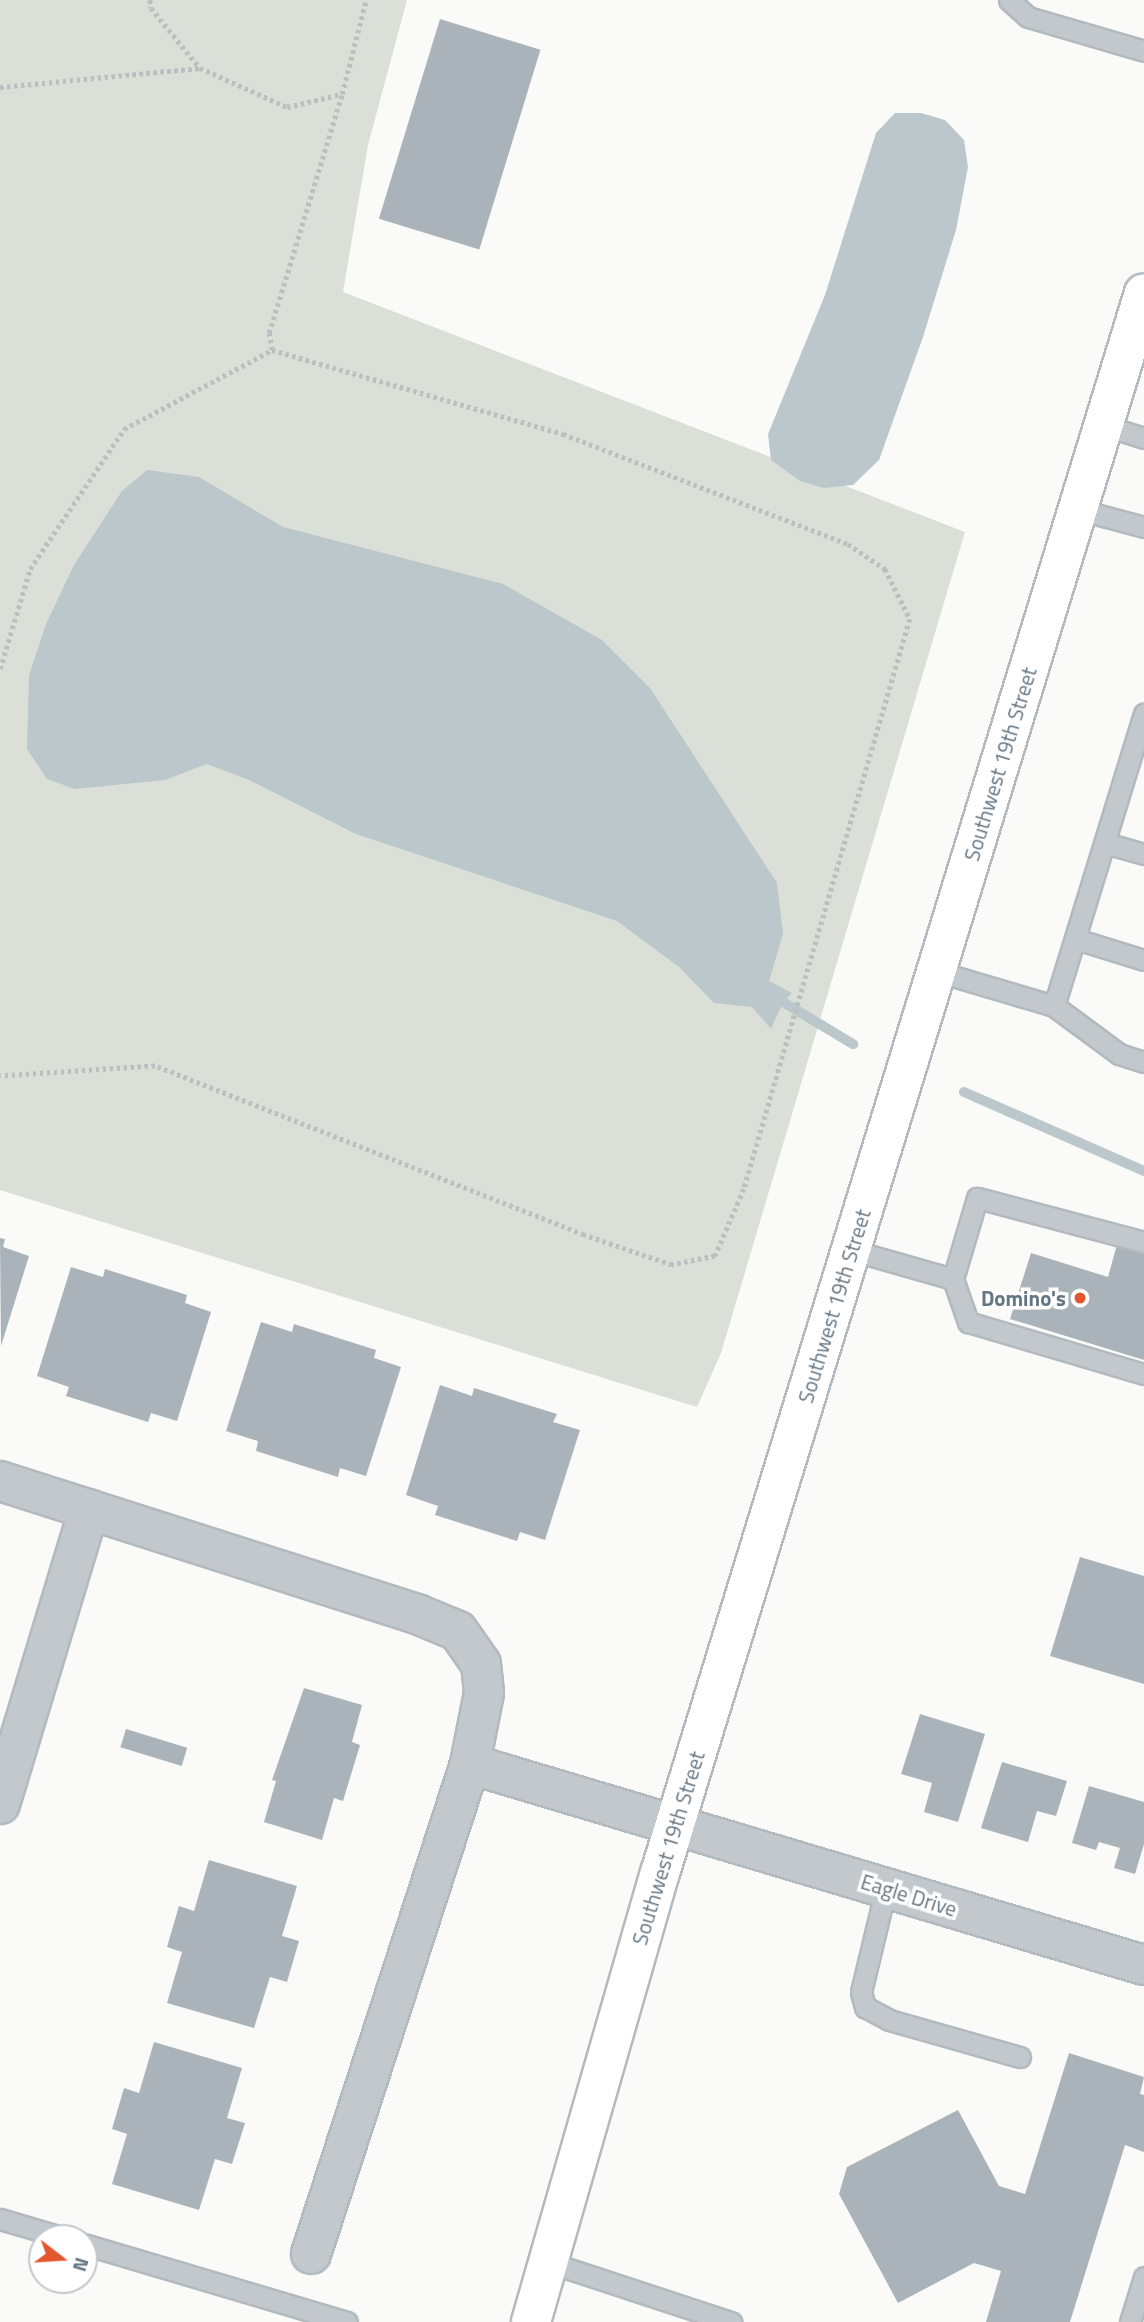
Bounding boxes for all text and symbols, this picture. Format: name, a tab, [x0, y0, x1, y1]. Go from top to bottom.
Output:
street label: Southwest 19th Street	[959, 664, 1041, 864]
street label: Southwest 19th Street	[793, 1206, 875, 1406]
place label: Domino's	[981, 1285, 1066, 1311]
marker: Domino's	[1072, 1290, 1088, 1306]
street label: Southwest 19th Street	[627, 1748, 709, 1948]
street label: Eagle Drive	[858, 1868, 960, 1922]
north arrow	[28, 2224, 98, 2294]
text: N	[66, 2254, 97, 2275]

